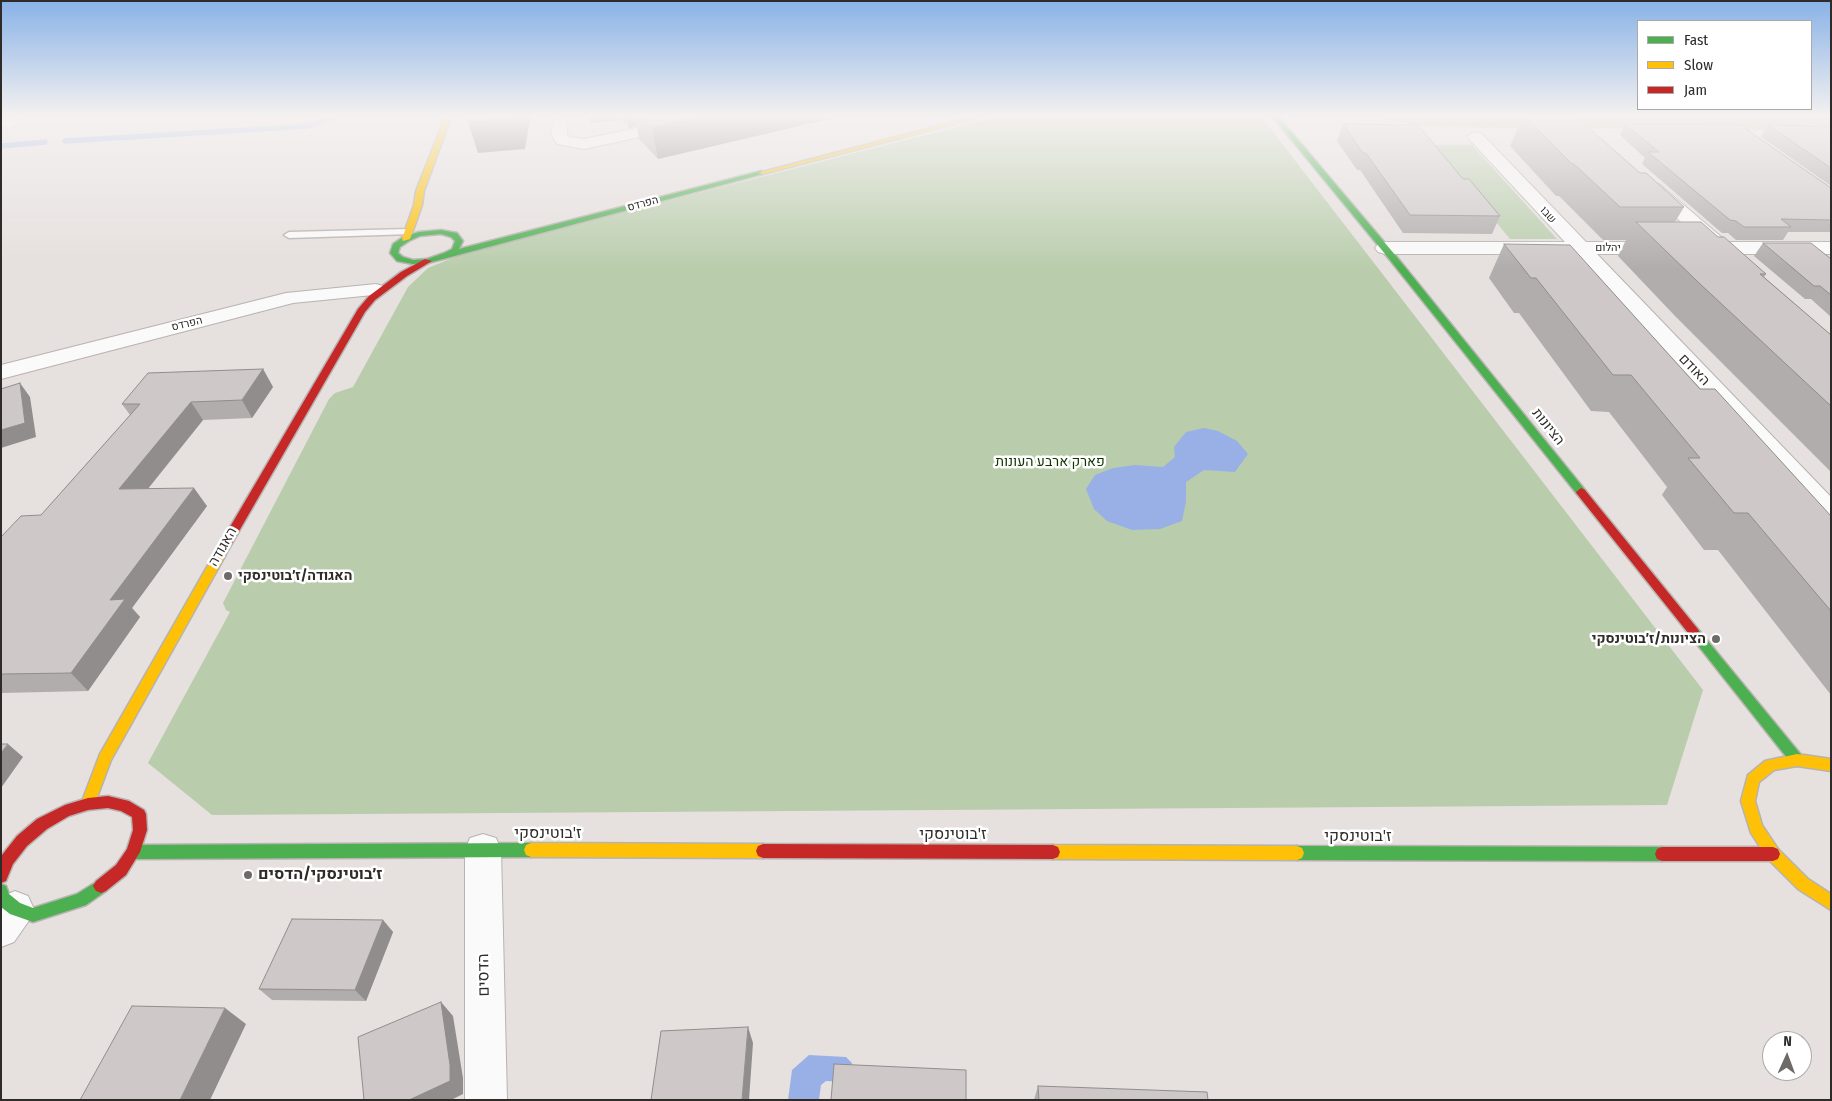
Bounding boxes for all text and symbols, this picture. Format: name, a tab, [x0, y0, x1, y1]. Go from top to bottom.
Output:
legend	[1637, 20, 1812, 110]
text: Fast	[1684, 31, 1708, 49]
text: Slow	[1684, 56, 1713, 74]
text: Jam	[1684, 81, 1707, 99]
street label: הפרדס	[626, 194, 660, 214]
street label: שבו	[1537, 204, 1559, 226]
street label: יהלום	[1595, 241, 1621, 255]
street label: הפרדס	[170, 314, 204, 334]
street label: האודם	[1675, 351, 1713, 389]
street label: הציונות	[1528, 405, 1568, 449]
park label: פארק ארבע העונות	[995, 454, 1105, 470]
street label: האגודה	[205, 524, 241, 570]
place label: האגודה/ז׳בוטינסקי	[238, 568, 352, 584]
marker: האגודה/ז׳בוטינסקי	[222, 570, 234, 582]
place label: הציונות/ז׳בוטינסקי	[1592, 631, 1706, 647]
marker: הציונות/ז׳בוטינסקי	[1710, 633, 1722, 645]
street label: ז'בוטינסקי	[514, 824, 582, 844]
street label: ז'בוטינסקי	[919, 825, 987, 845]
street label: ז'בוטינסקי	[1324, 827, 1392, 847]
place label: ז׳בוטינסקי/הדסים	[258, 865, 382, 885]
marker: ז׳בוטינסקי/הדסים	[242, 869, 254, 881]
street label: הדסים	[474, 953, 494, 997]
north arrow	[1762, 1031, 1812, 1081]
text: N	[1783, 1033, 1792, 1050]

